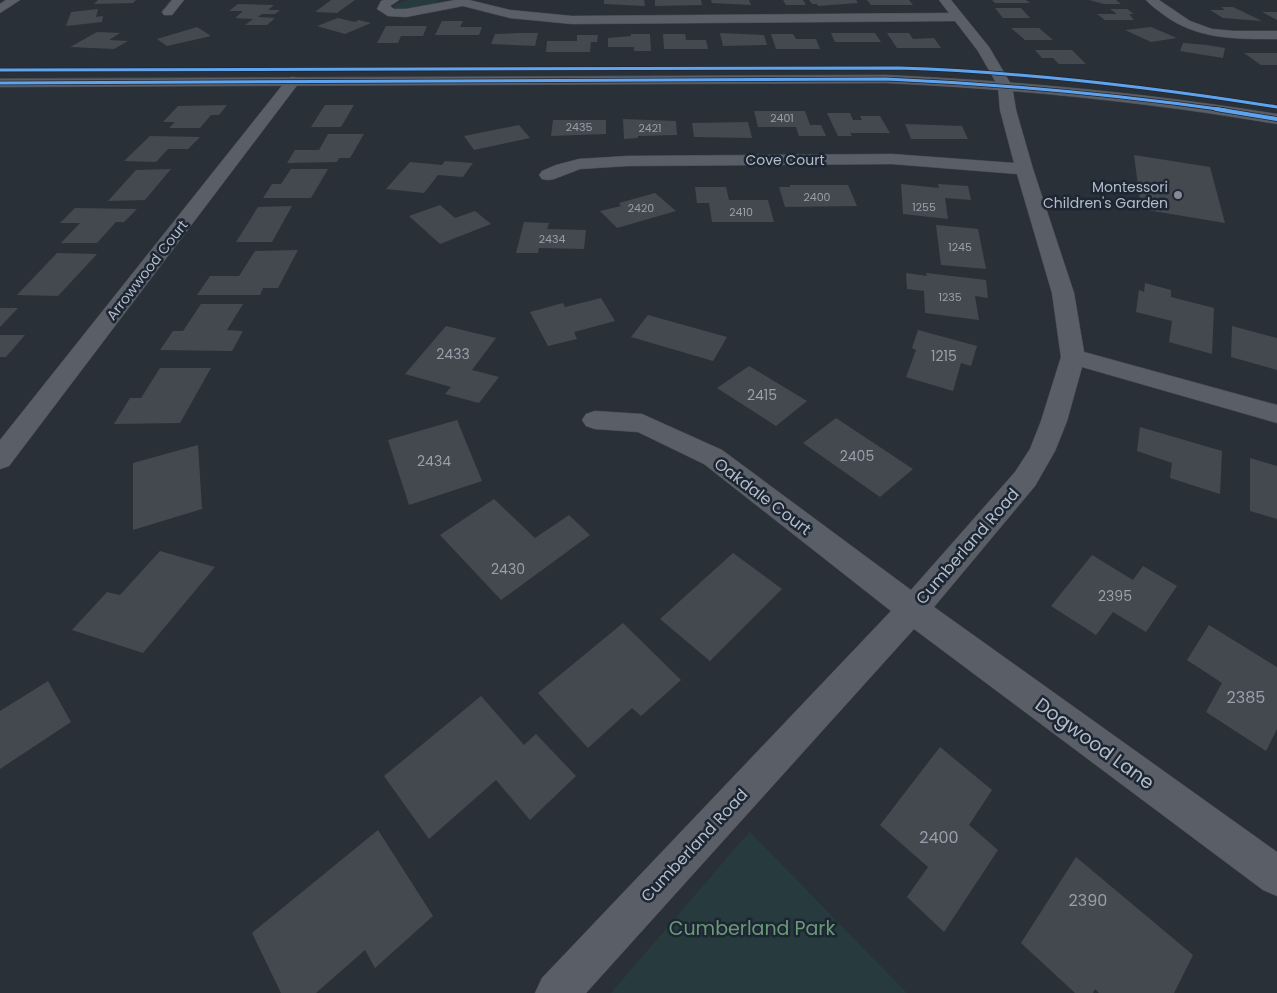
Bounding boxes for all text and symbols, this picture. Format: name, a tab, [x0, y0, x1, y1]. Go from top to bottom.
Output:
house number: 2401	[770, 110, 794, 126]
house number: 2435	[566, 119, 592, 135]
house number: 2421	[638, 120, 662, 136]
street label: Cove Court	[745, 150, 825, 170]
place label: Montessori Children's Garden	[1043, 177, 1168, 213]
house number: 2400	[803, 189, 831, 205]
marker: Montessori Children's Garden	[1172, 189, 1184, 201]
house number: 1255	[912, 199, 936, 215]
house number: 2420	[628, 200, 654, 216]
house number: 2410	[729, 204, 753, 220]
street label: Arrowwood Court	[102, 216, 192, 324]
house number: 2434	[539, 231, 565, 247]
house number: 1245	[948, 239, 972, 255]
house number: 1235	[938, 289, 962, 305]
house number: 2433	[436, 344, 470, 364]
house number: 1215	[931, 346, 957, 366]
house number: 2415	[747, 385, 777, 405]
house number: 2405	[840, 446, 874, 466]
house number: 2434	[417, 451, 451, 471]
street label: Oakdale Court	[709, 452, 816, 541]
street label: Cumberland Road	[910, 483, 1024, 610]
house number: 2430	[491, 559, 525, 579]
house number: 2395	[1098, 586, 1132, 606]
house number: 2385	[1227, 686, 1265, 709]
street label: Dogwood Lane	[1030, 691, 1160, 796]
street label: Cumberland Road	[636, 784, 753, 907]
house number: 2400	[919, 826, 959, 849]
house number: 2390	[1069, 889, 1107, 912]
park label: Cumberland Park	[669, 915, 835, 942]

